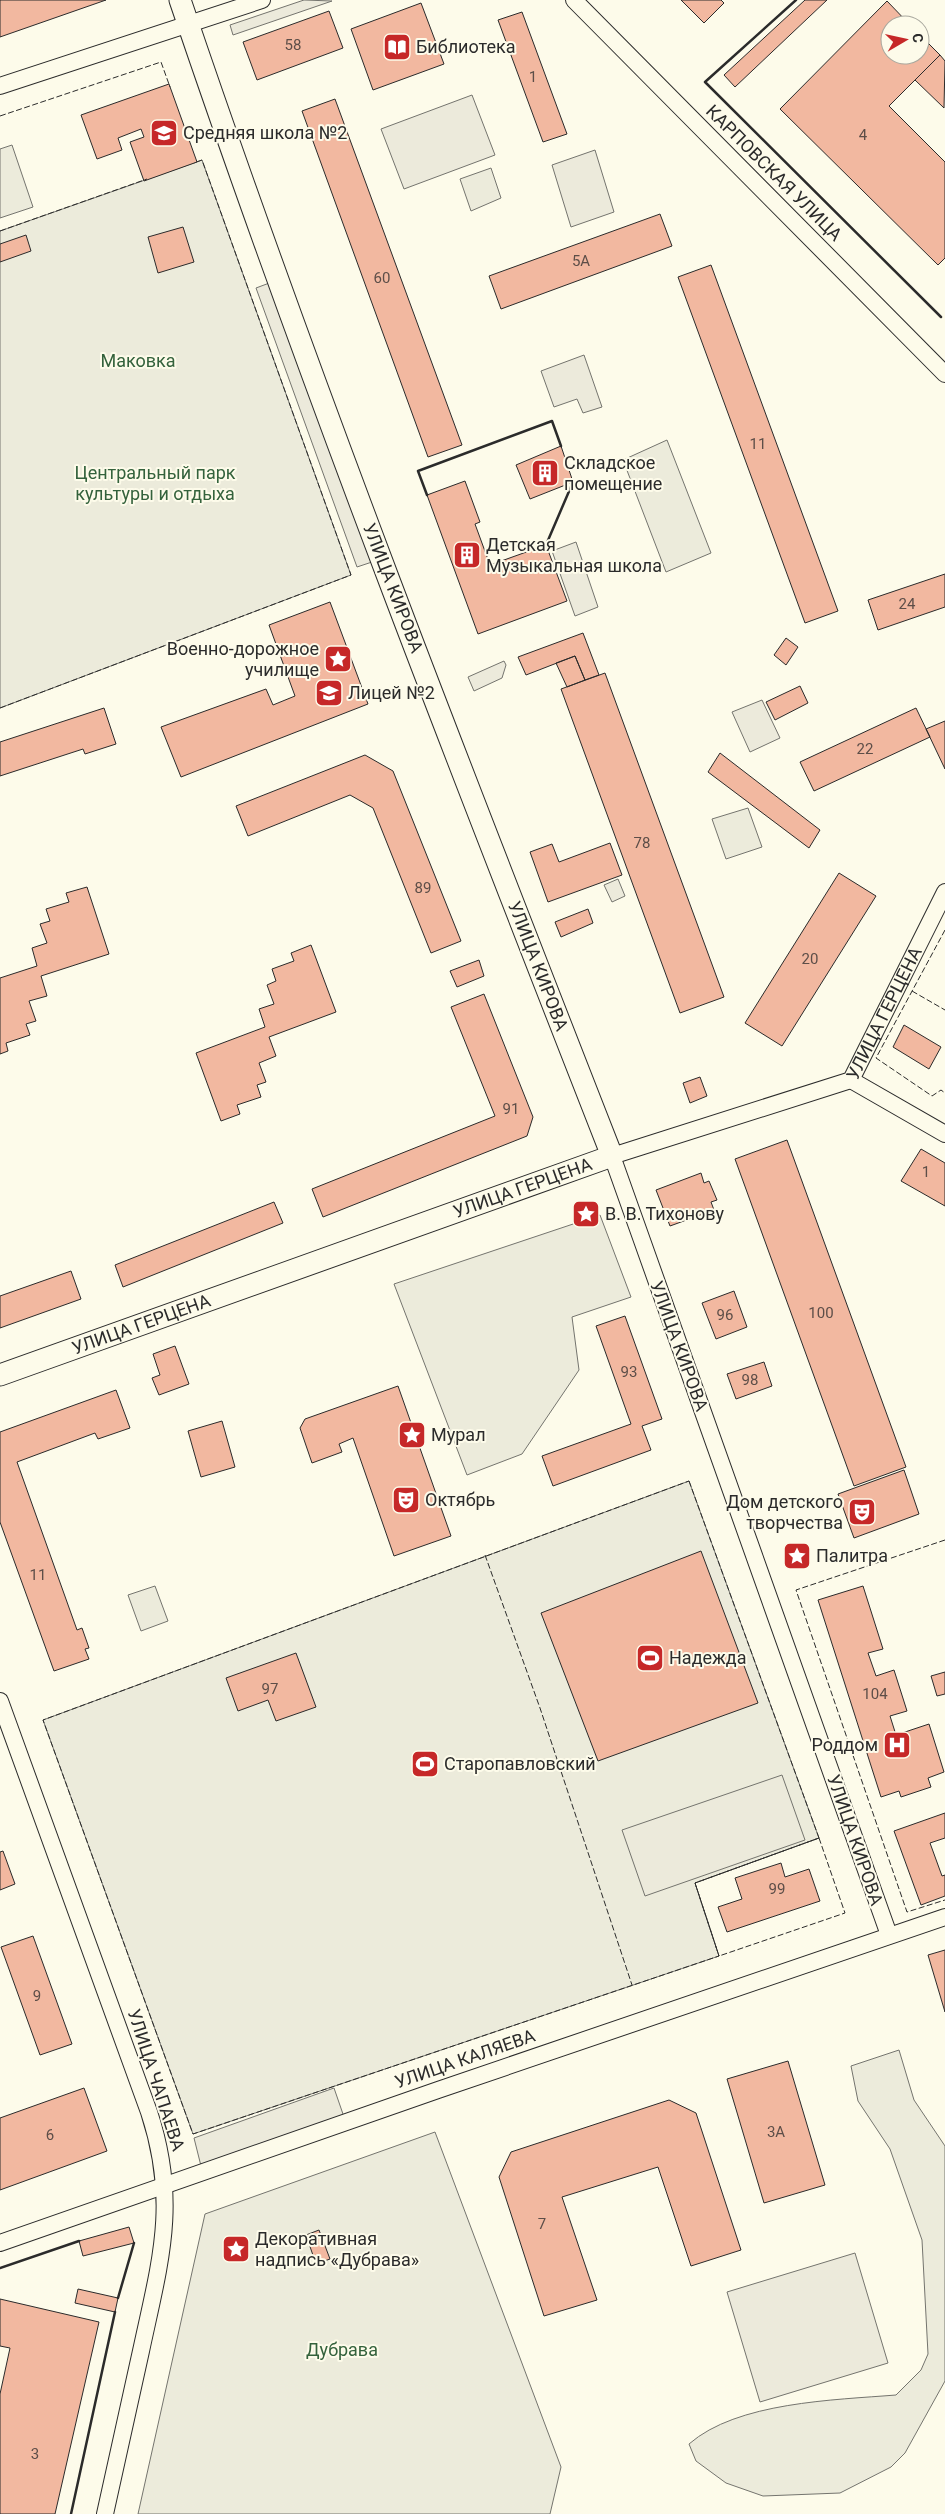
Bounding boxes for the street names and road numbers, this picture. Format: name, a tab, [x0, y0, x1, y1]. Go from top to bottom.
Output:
street label: КАРПОВСКАЯ УЛИЦА	[702, 100, 847, 245]
street label: УЛИЦА КИРОВА	[359, 520, 428, 656]
street label: УЛИЦА КИРОВА	[504, 898, 573, 1034]
street label: УЛИЦА ГЕРЦЕНА	[842, 943, 926, 1083]
street label: УЛИЦА ГЕРЦЕНА	[450, 1153, 595, 1222]
street label: УЛИЦА КИРОВА	[646, 1278, 713, 1414]
street label: УЛИЦА ГЕРЦЕНА	[69, 1289, 213, 1358]
street label: УЛИЦА КИРОВА	[823, 1772, 888, 1908]
street label: УЛИЦА ЧАПАЕВА	[124, 2006, 189, 2154]
street label: УЛИЦА КАЛЯЕВА	[392, 2025, 538, 2092]

